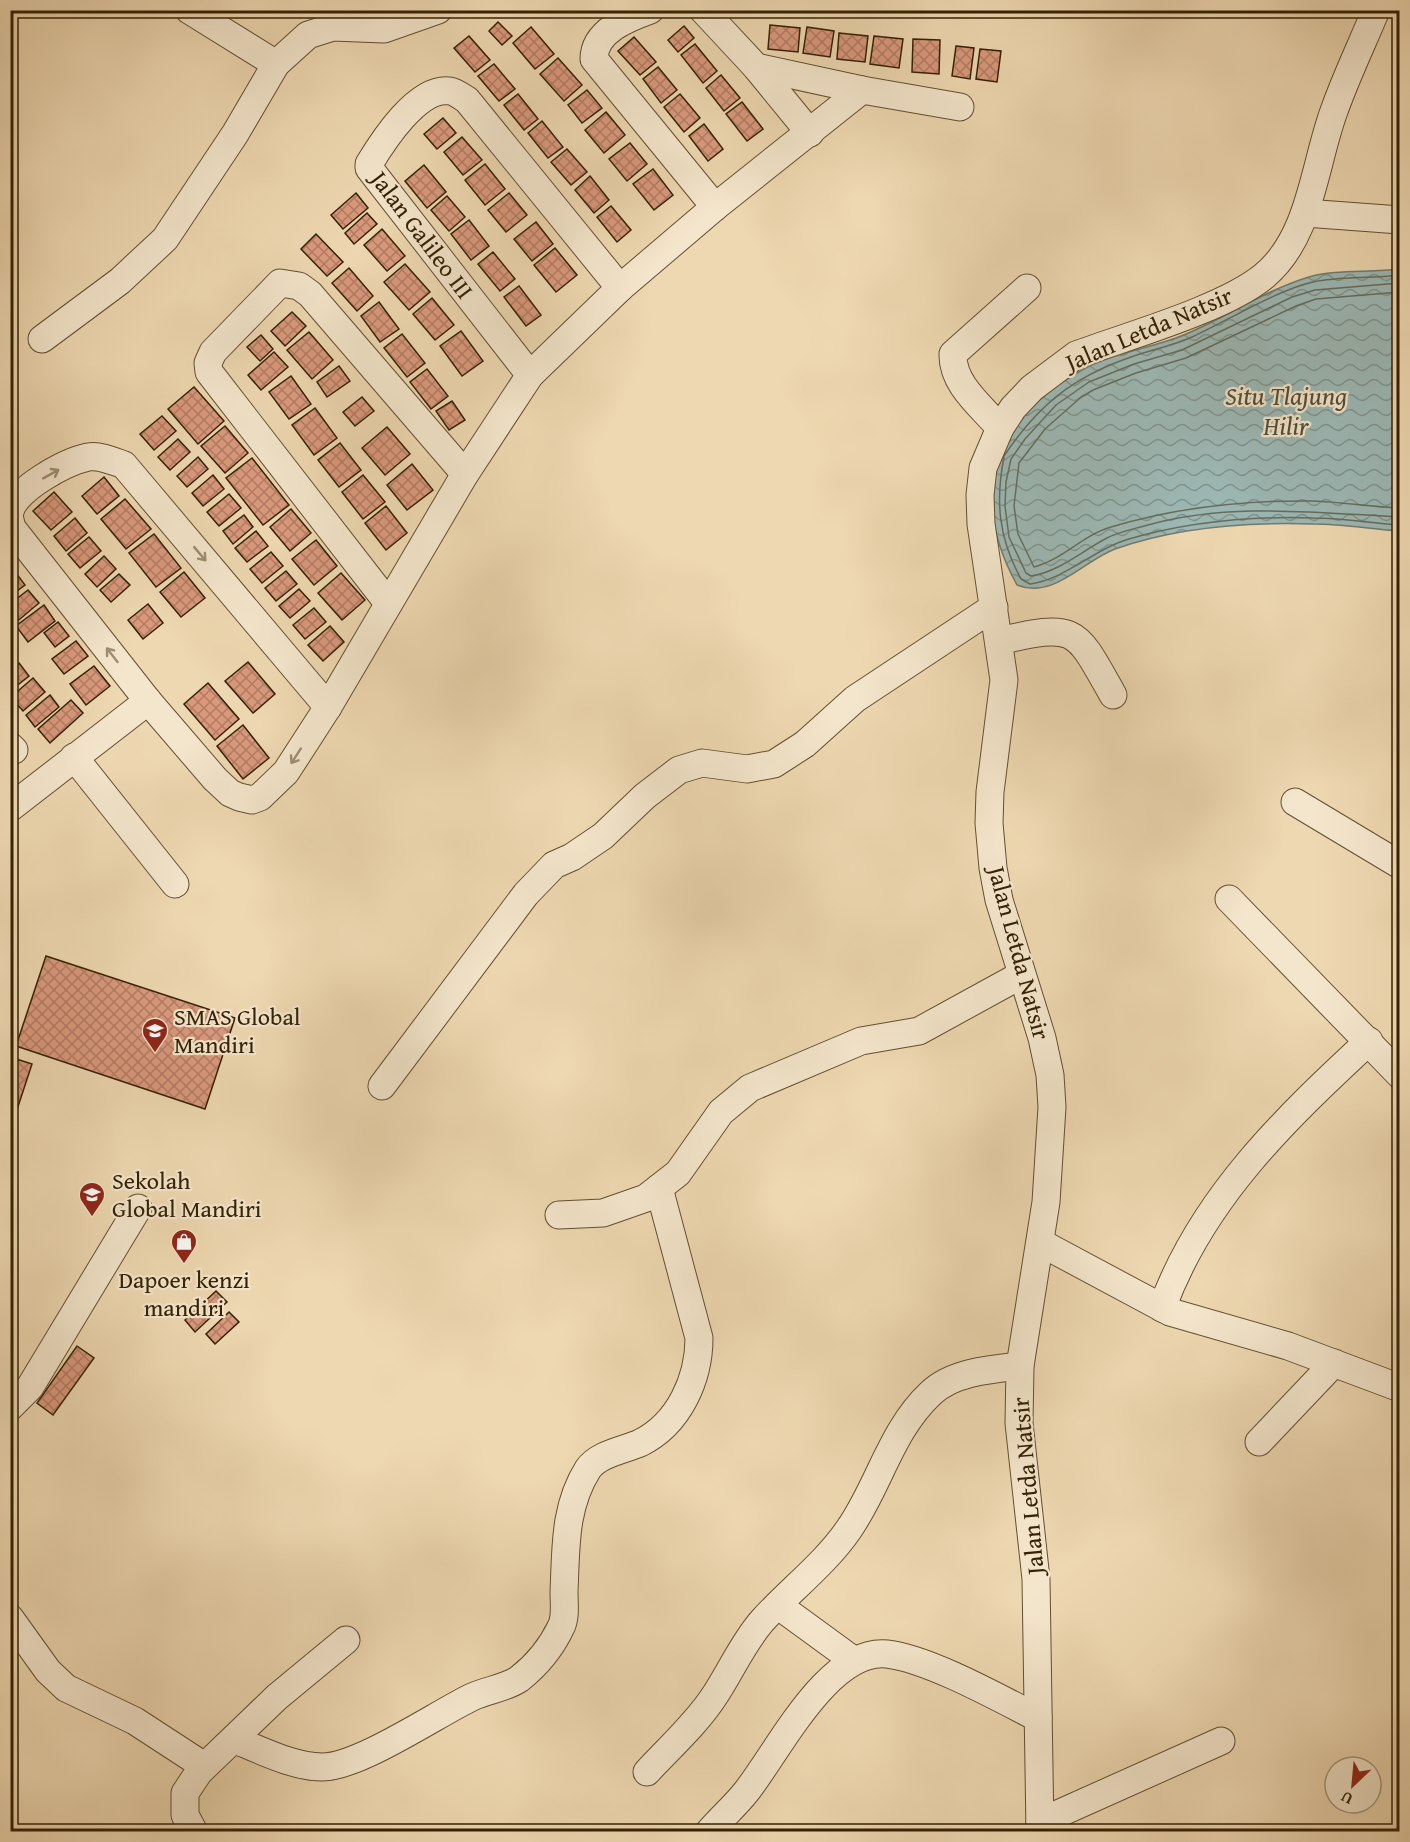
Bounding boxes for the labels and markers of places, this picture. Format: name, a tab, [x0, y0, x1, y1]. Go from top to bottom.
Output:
place label: SMAS Global Mandiri	[174, 999, 301, 1062]
school or university icon: SMAS Global Mandiri	[140, 1016, 170, 1054]
place label: Sekolah Global Mandiri	[112, 1163, 262, 1226]
school or university icon: Sekolah Global Mandiri	[77, 1180, 107, 1218]
shop icon: Dapoer kenzi mandiri	[169, 1227, 199, 1265]
place label: Dapoer kenzi mandiri	[118, 1262, 250, 1325]

